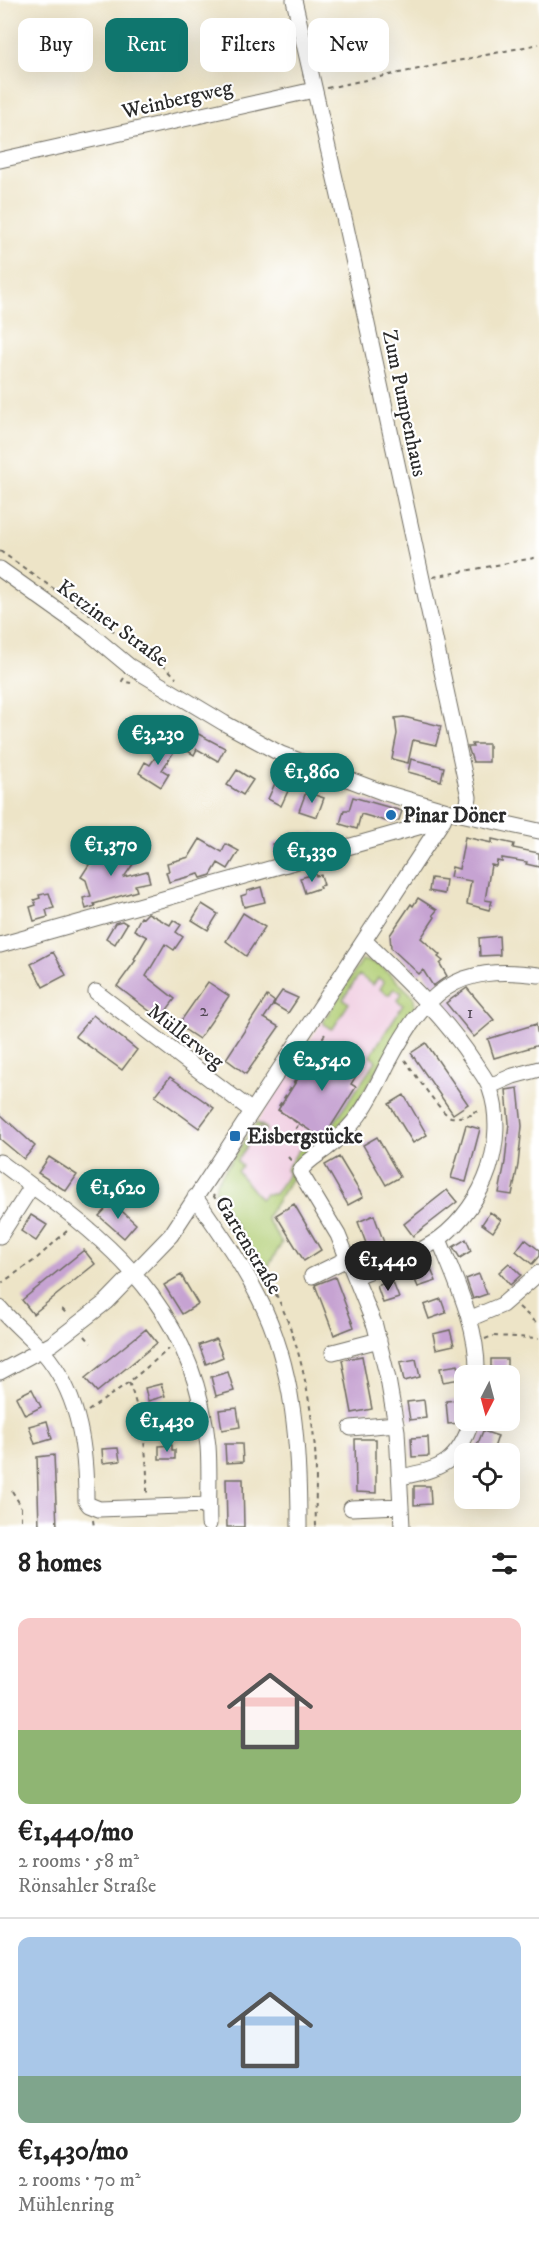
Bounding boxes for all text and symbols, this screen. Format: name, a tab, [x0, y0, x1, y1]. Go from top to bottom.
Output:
chip: Buy	[18, 18, 93, 72]
chip: Rent	[105, 18, 188, 72]
chip: Filters	[200, 18, 296, 72]
chip: New	[308, 18, 389, 72]
street label: Weinbergweg	[118, 74, 236, 126]
street label: Zum Pumpenhaus	[376, 327, 432, 479]
street label: Ketziner Straße	[51, 574, 174, 673]
pin: €3,230	[109, 715, 207, 766]
text: €3,230	[132, 722, 184, 747]
pin: €1,860	[263, 753, 361, 804]
text: €1,860	[284, 760, 340, 785]
place label: Pinar Döner	[403, 803, 507, 829]
marker: Pinar Döner	[384, 808, 398, 822]
pin: €1,370	[62, 826, 160, 877]
pin: €1,330	[263, 832, 361, 883]
text: €1,370	[84, 833, 138, 858]
text: €1,330	[287, 839, 337, 864]
street label: Müllerweg	[142, 999, 230, 1075]
house number: 2	[200, 1000, 209, 1022]
house number: 1	[467, 1002, 473, 1024]
pin: €2,540	[273, 1041, 371, 1092]
text: €2,540	[293, 1048, 351, 1073]
place label: Eisbergstücke	[247, 1124, 363, 1150]
marker: Eisbergstücke	[228, 1129, 242, 1143]
pin: €1,620	[69, 1169, 167, 1220]
text: €1,620	[90, 1176, 146, 1201]
street label: Gartenstraße	[209, 1192, 288, 1299]
pin: €1,440	[339, 1241, 437, 1292]
text: €1,440	[359, 1248, 417, 1273]
north arrow	[454, 1365, 520, 1431]
map controls	[454, 1365, 520, 1509]
pin: €1,430	[118, 1402, 216, 1453]
text: €1,430	[140, 1409, 194, 1434]
button: locate	[454, 1443, 520, 1509]
text: 8 homes	[18, 1547, 102, 1580]
icon: filters	[488, 1547, 521, 1580]
icon: home	[216, 1657, 324, 1765]
text: €1,440/mo	[18, 1816, 133, 1849]
text: 2 rooms · 58 m²	[18, 1849, 139, 1874]
text: Rönsahler Straße	[18, 1874, 156, 1899]
icon: home	[216, 1976, 324, 2084]
text: €1,430/mo	[18, 2135, 128, 2168]
text: 2 rooms · 70 m²	[18, 2168, 141, 2193]
text: Mühlenring	[18, 2193, 114, 2218]

